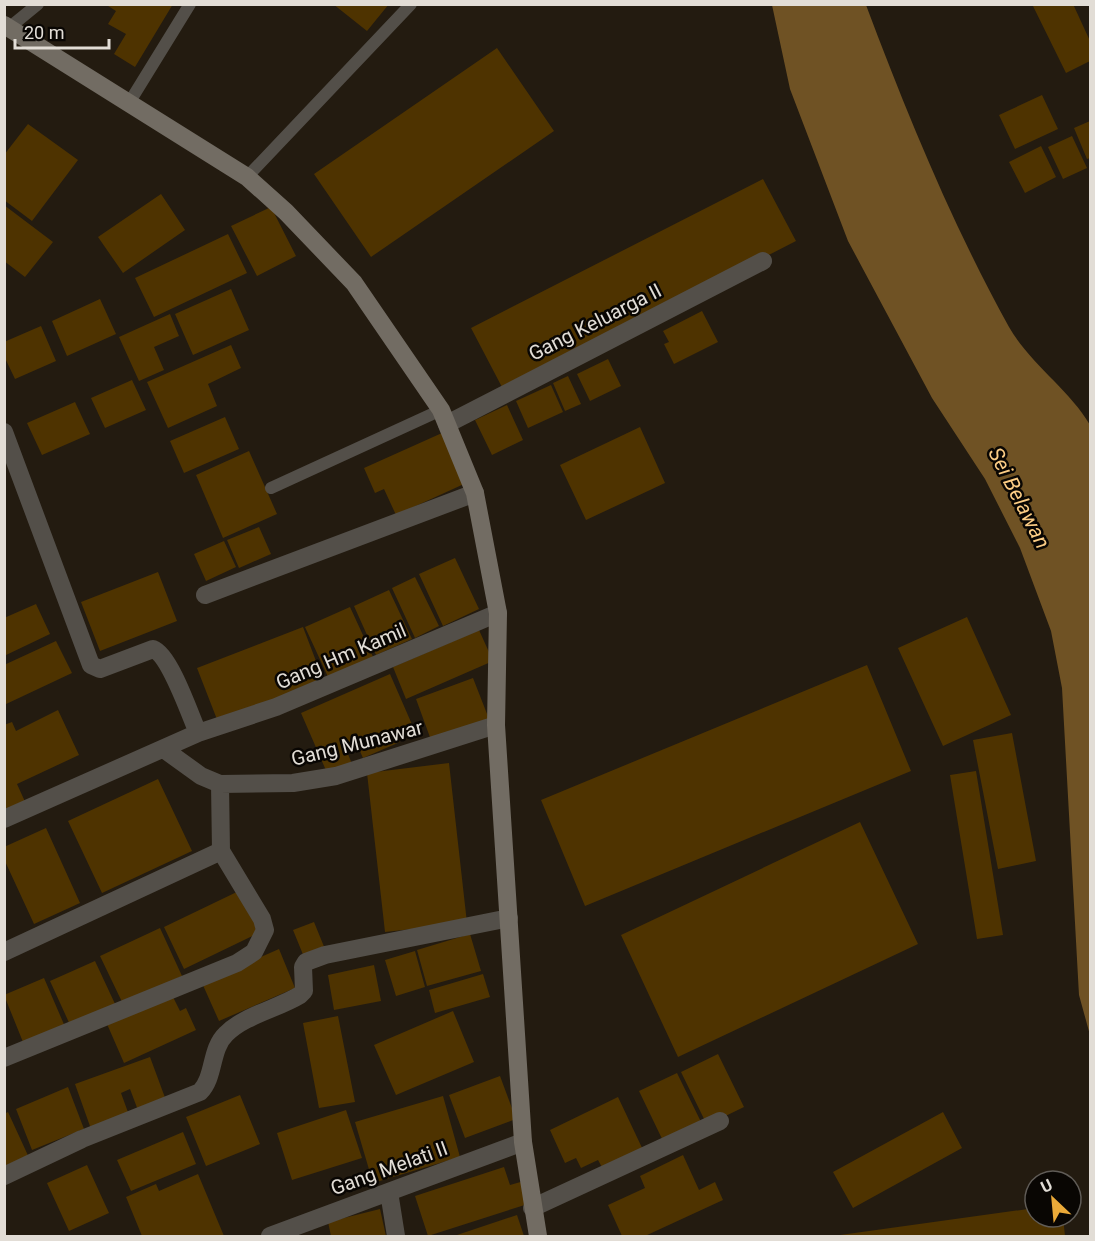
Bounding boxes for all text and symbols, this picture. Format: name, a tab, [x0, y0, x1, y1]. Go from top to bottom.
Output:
scale bar	[15, 12, 110, 50]
text: 20 m	[24, 22, 64, 43]
street label: Gang Keluarga II	[525, 278, 665, 366]
water label: Sei Belawan	[983, 443, 1055, 553]
street label: Gang Hm Kamil	[272, 618, 410, 694]
street label: Gang Munawar	[289, 715, 426, 771]
street label: Gang Melati II	[327, 1136, 451, 1200]
north arrow	[1023, 1169, 1083, 1229]
text: U	[1038, 1175, 1056, 1197]

